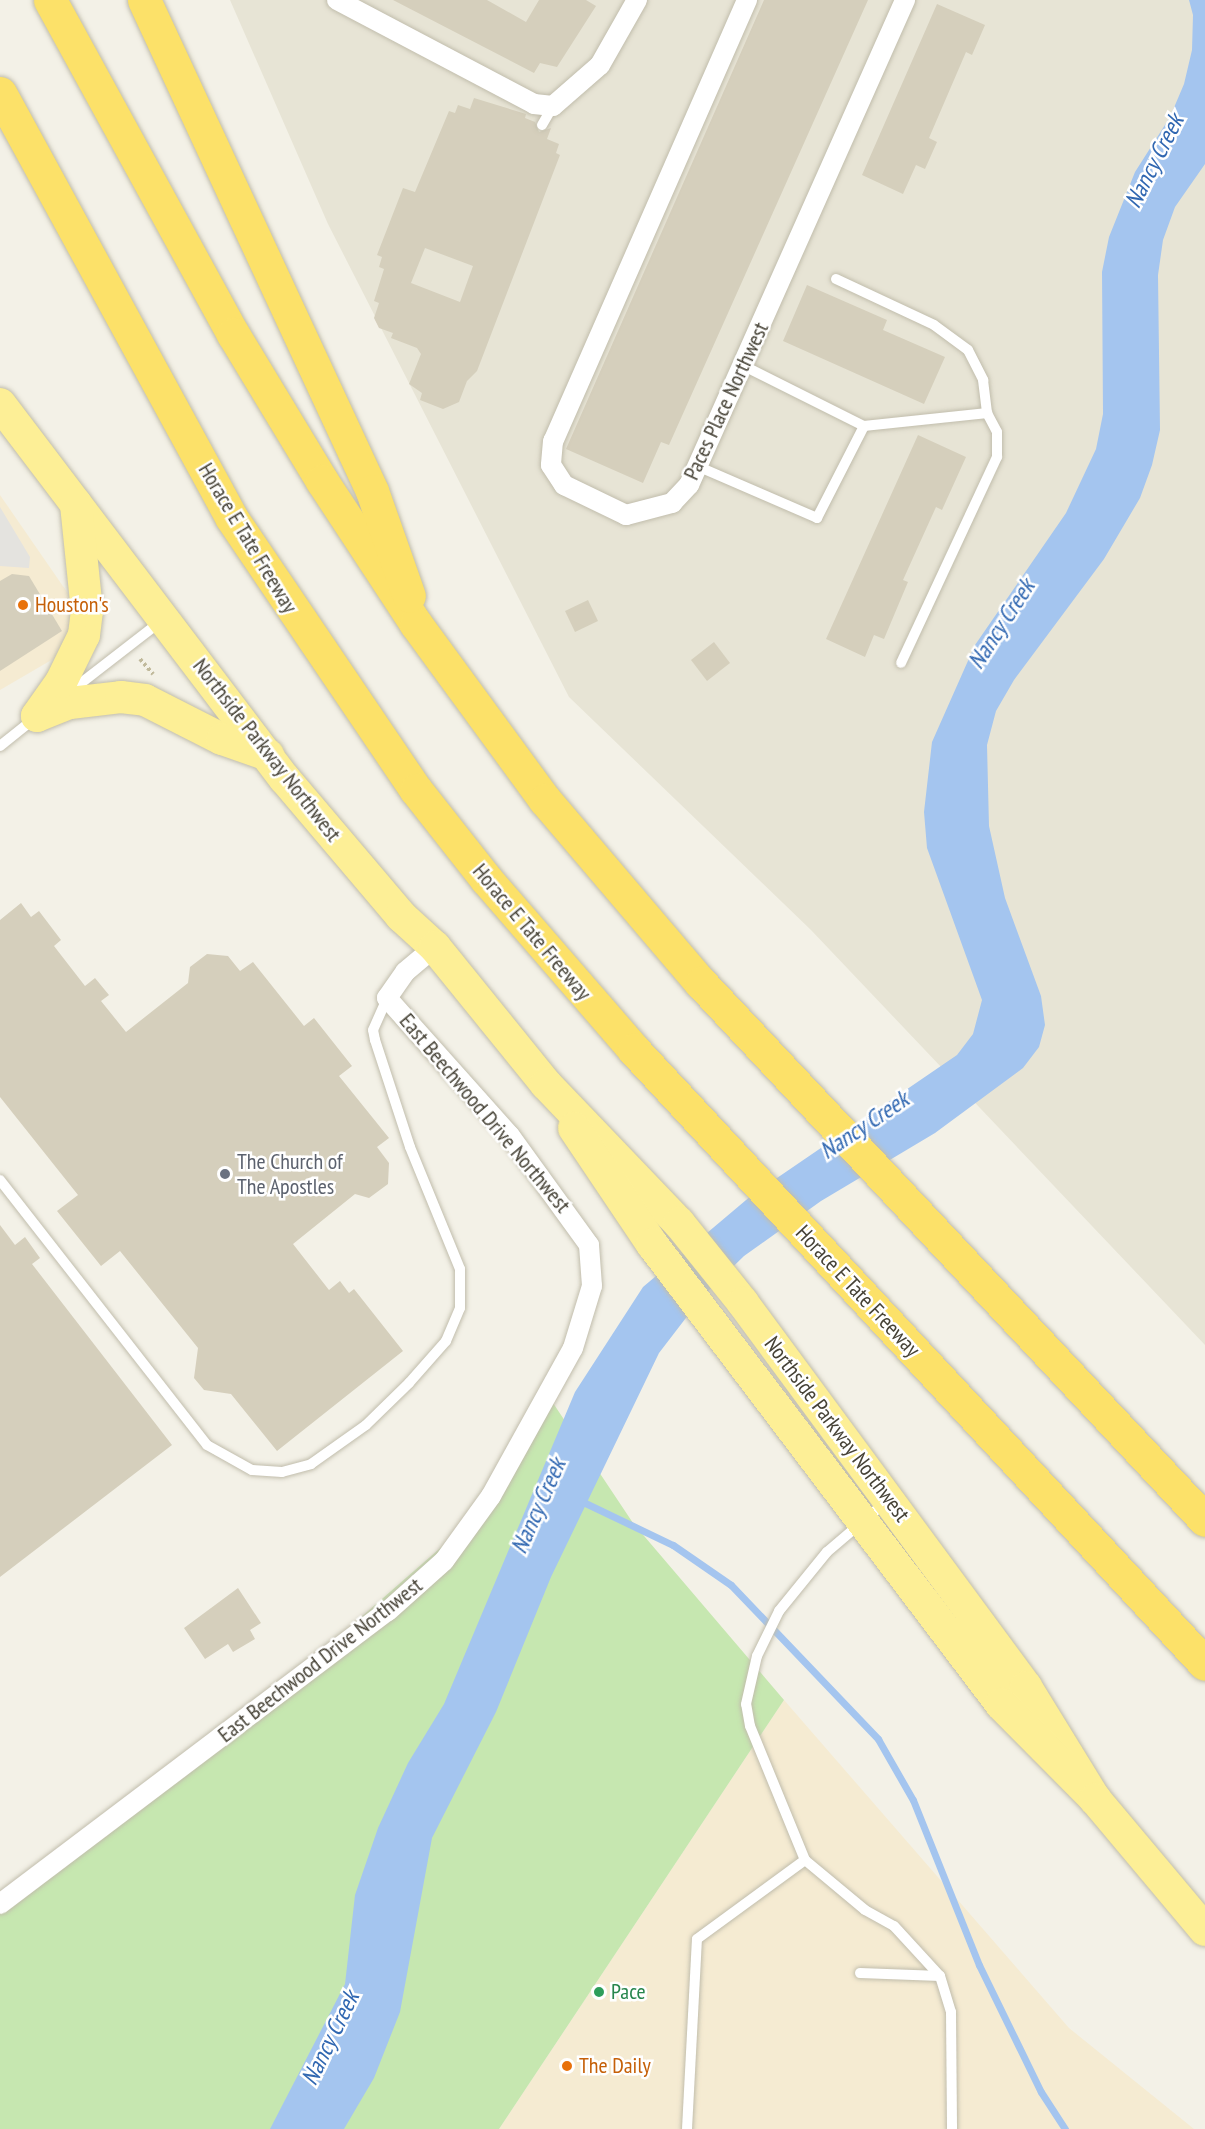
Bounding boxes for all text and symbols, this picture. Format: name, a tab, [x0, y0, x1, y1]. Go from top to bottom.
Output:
water label: Nancy Creek	[1118, 109, 1190, 213]
street label: Paces Place Northwest	[678, 318, 774, 484]
street label: Horace E Tate Freeway	[193, 458, 303, 618]
water label: Nancy Creek	[961, 574, 1041, 674]
place label: Houston's	[35, 592, 109, 618]
marker: Houston's	[16, 598, 30, 612]
street label: Northside Parkway Northwest	[187, 653, 347, 847]
street label: Horace E Tate Freeway	[467, 858, 597, 1006]
street label: East Beechwood Drive Northwest	[394, 1008, 576, 1218]
water label: Nancy Creek	[814, 1085, 914, 1165]
place label: The Church of The Apostles	[237, 1148, 343, 1200]
marker: The Church of The Apostles	[218, 1167, 232, 1181]
street label: Horace E Tate Freeway	[790, 1220, 926, 1362]
street label: Northside Parkway Northwest	[759, 1331, 915, 1527]
water label: Nancy Creek	[504, 1454, 572, 1558]
street label: East Beechwood Drive Northwest	[213, 1572, 427, 1748]
place label: Pace	[611, 1979, 646, 2005]
marker: Pace	[592, 1985, 606, 1999]
water label: Nancy Creek	[295, 1986, 365, 2090]
place label: The Daily	[579, 2053, 651, 2079]
marker: The Daily	[560, 2059, 574, 2073]

